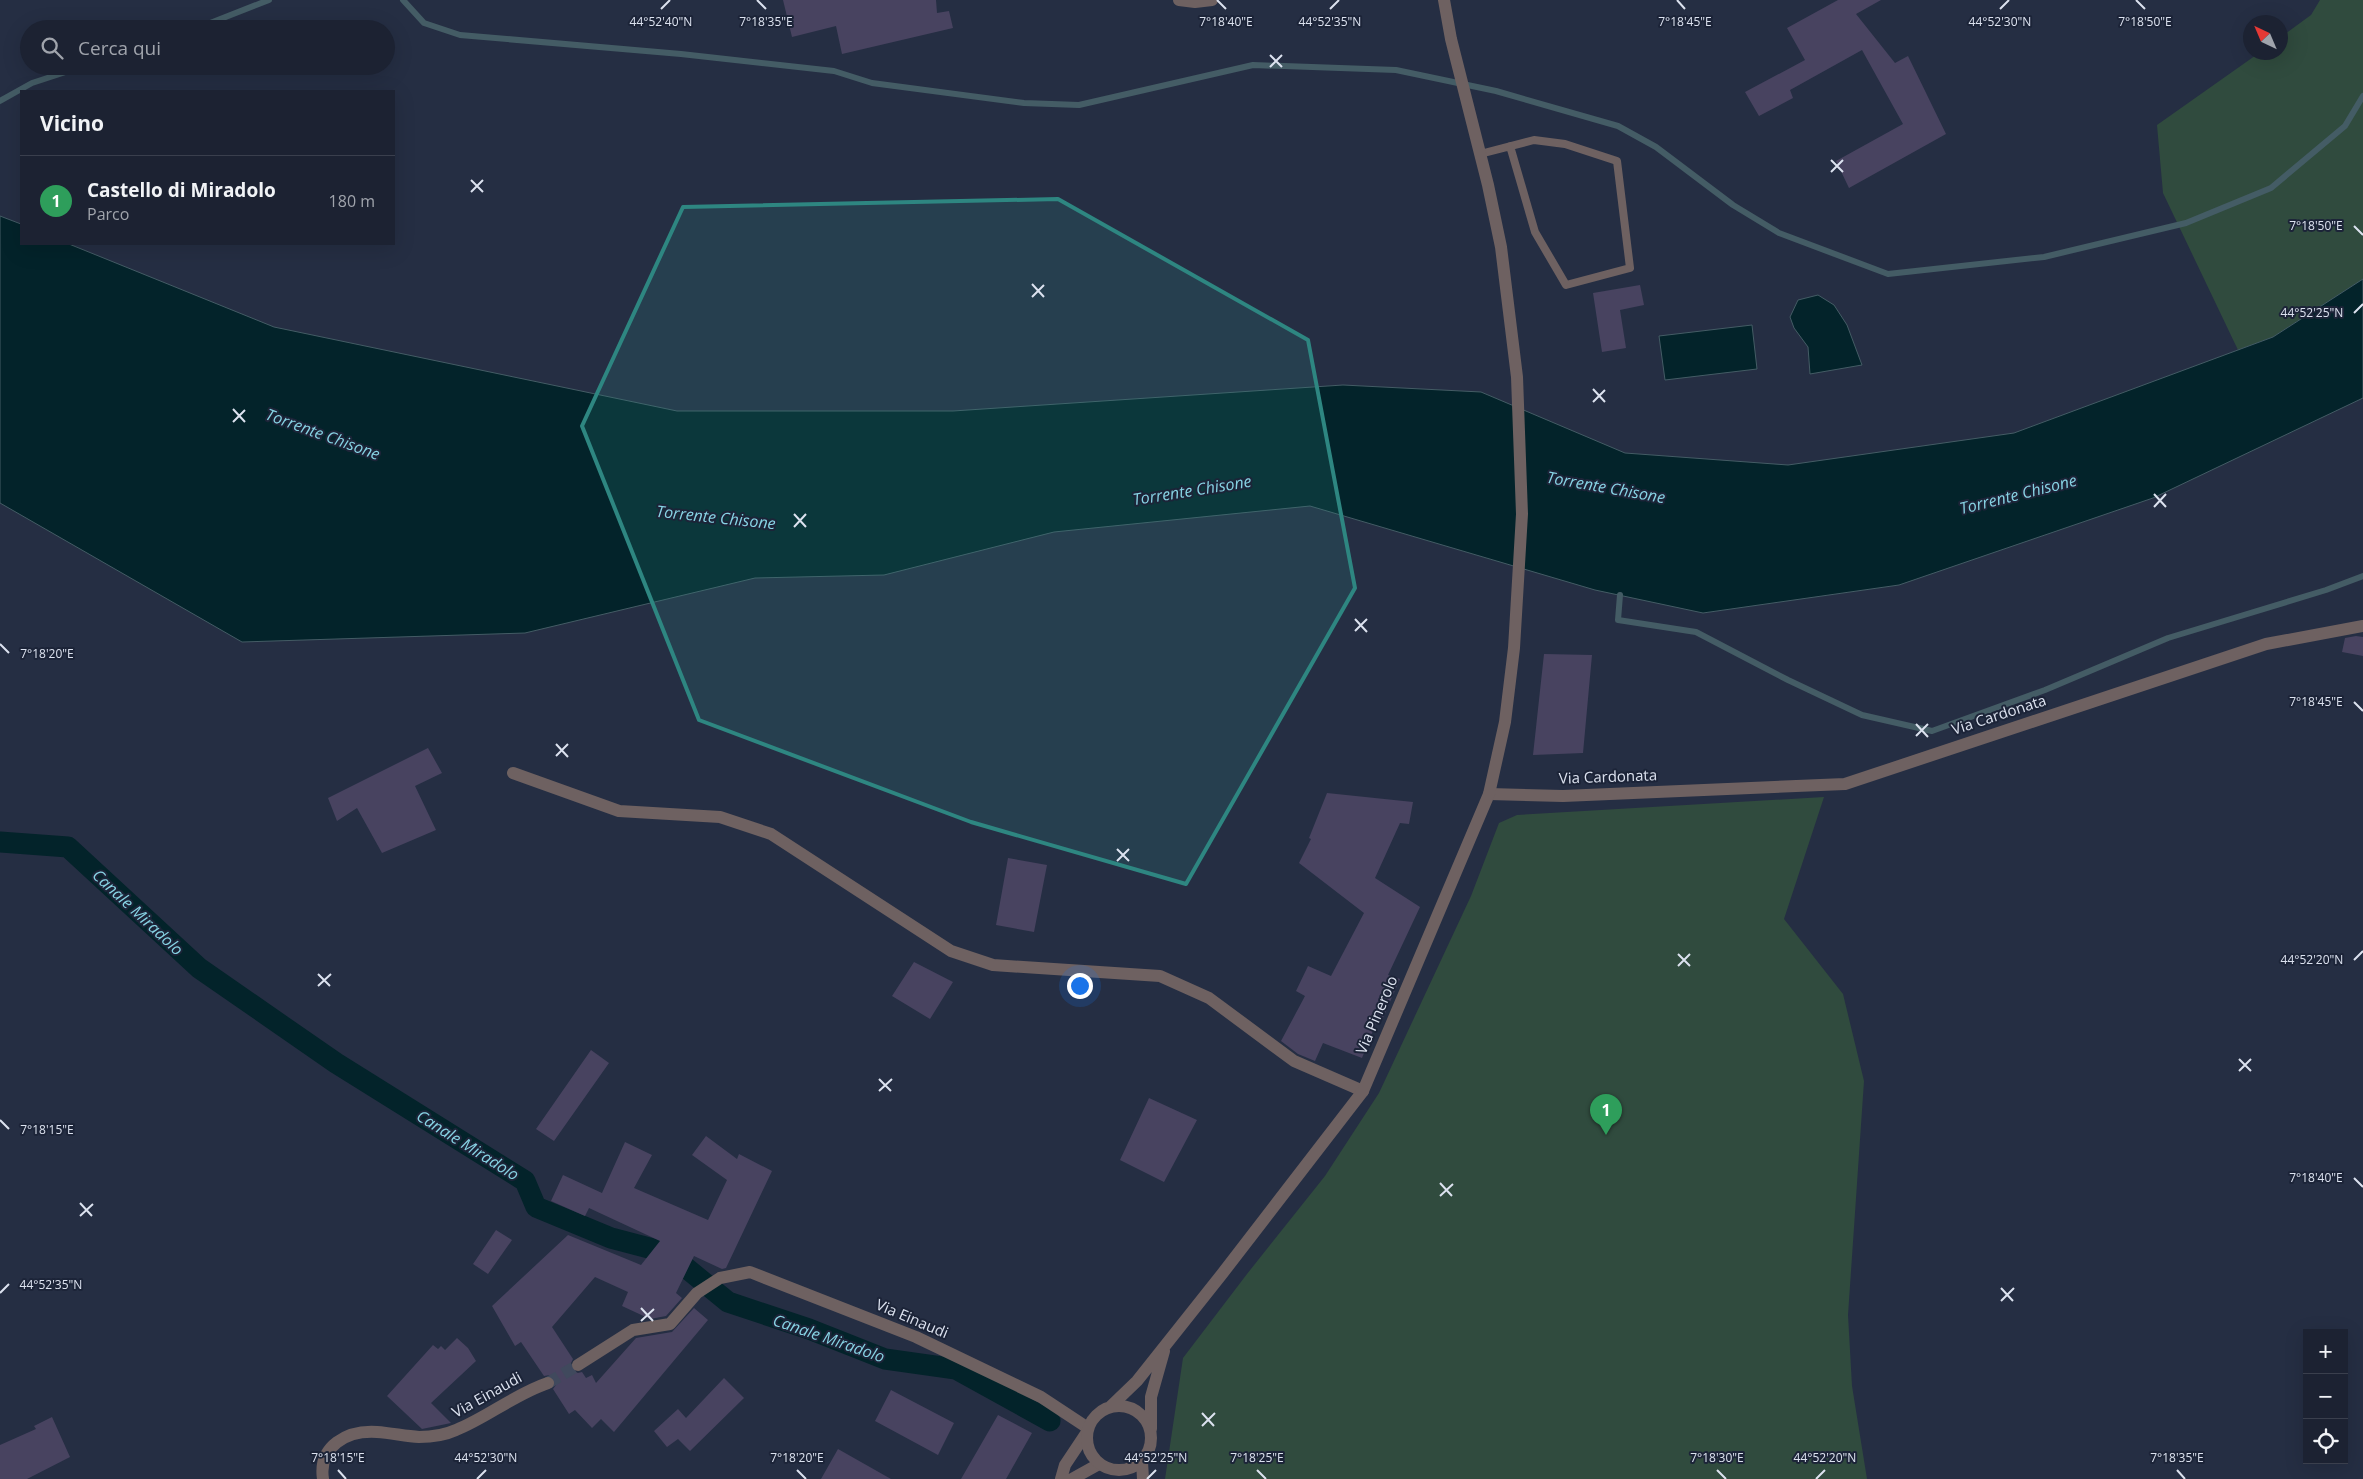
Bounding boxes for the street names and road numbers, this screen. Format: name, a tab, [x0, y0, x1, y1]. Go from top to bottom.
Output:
street label: Via Cardonata	[1949, 689, 2049, 739]
street label: Via Cardonata	[1558, 764, 1657, 788]
street label: Via Pinerolo	[1351, 972, 1402, 1057]
street label: Via Einaudi	[873, 1294, 952, 1342]
street label: Via Einaudi	[448, 1367, 525, 1421]

